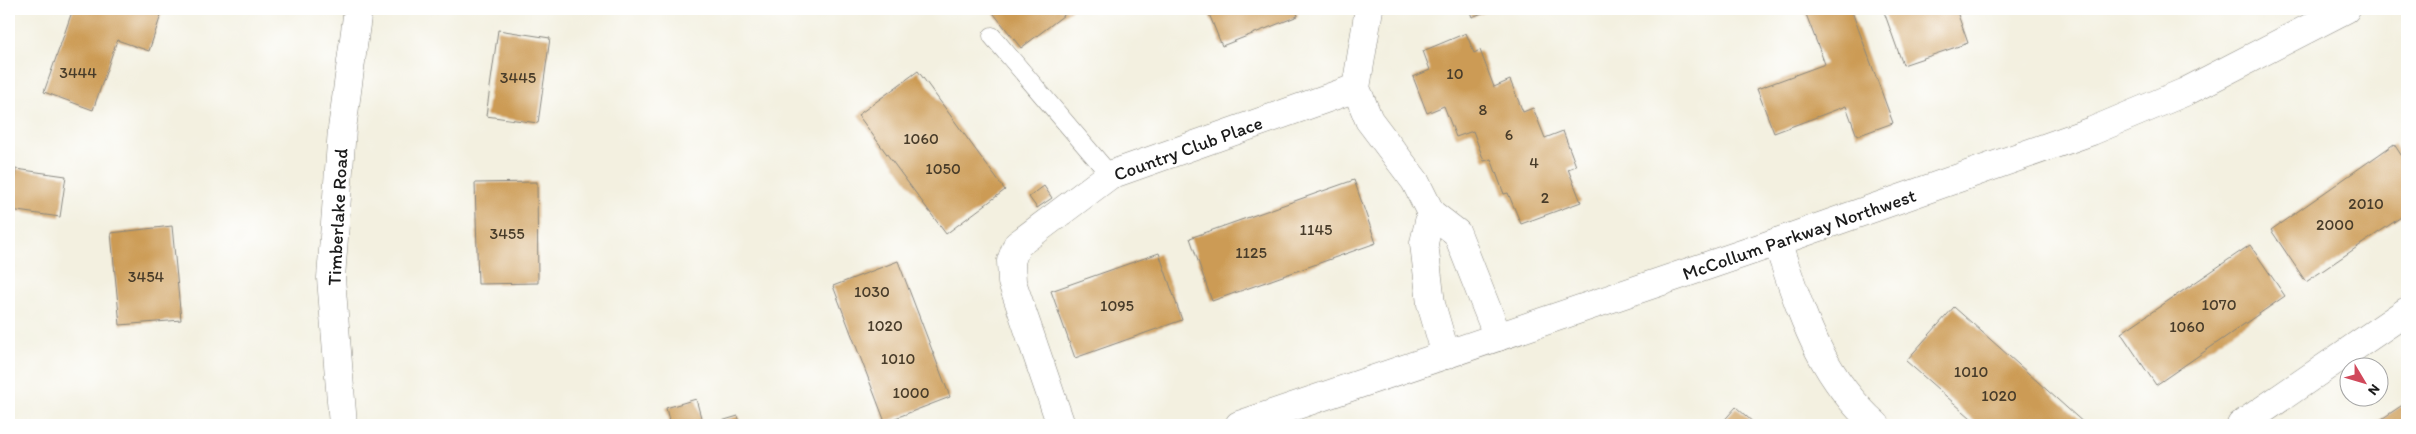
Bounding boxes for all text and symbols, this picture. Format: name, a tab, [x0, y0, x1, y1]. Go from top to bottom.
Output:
house number: 3444	[59, 63, 97, 82]
house number: 10	[1446, 64, 1464, 83]
house number: 3445	[500, 68, 536, 87]
house number: 8	[1479, 100, 1488, 119]
street label: Country Club Place	[1111, 111, 1266, 186]
house number: 6	[1505, 125, 1513, 144]
house number: 1060	[903, 129, 939, 148]
street label: Timberlake Road	[322, 147, 353, 286]
house number: 4	[1529, 153, 1539, 172]
house number: 1050	[925, 159, 961, 178]
street label: McCollum Parkway Northwest	[1679, 184, 1919, 285]
house number: 2	[1541, 188, 1550, 207]
house number: 2010	[2348, 194, 2384, 213]
house number: 2000	[2316, 215, 2354, 234]
house number: 1145	[1300, 220, 1332, 239]
house number: 3455	[489, 224, 525, 243]
house number: 1125	[1235, 243, 1267, 262]
house number: 3454	[128, 267, 165, 286]
house number: 1030	[854, 282, 890, 301]
house number: 1070	[2201, 295, 2237, 314]
house number: 1095	[1100, 296, 1134, 315]
house number: 1020	[867, 316, 903, 335]
house number: 1060	[2169, 317, 2205, 336]
house number: 1010	[881, 349, 915, 368]
north arrow	[2338, 356, 2388, 406]
house number: 1010	[1954, 362, 1988, 381]
text: N	[2364, 381, 2383, 399]
house number: 1000	[893, 383, 930, 402]
house number: 1020	[1981, 386, 2017, 405]

